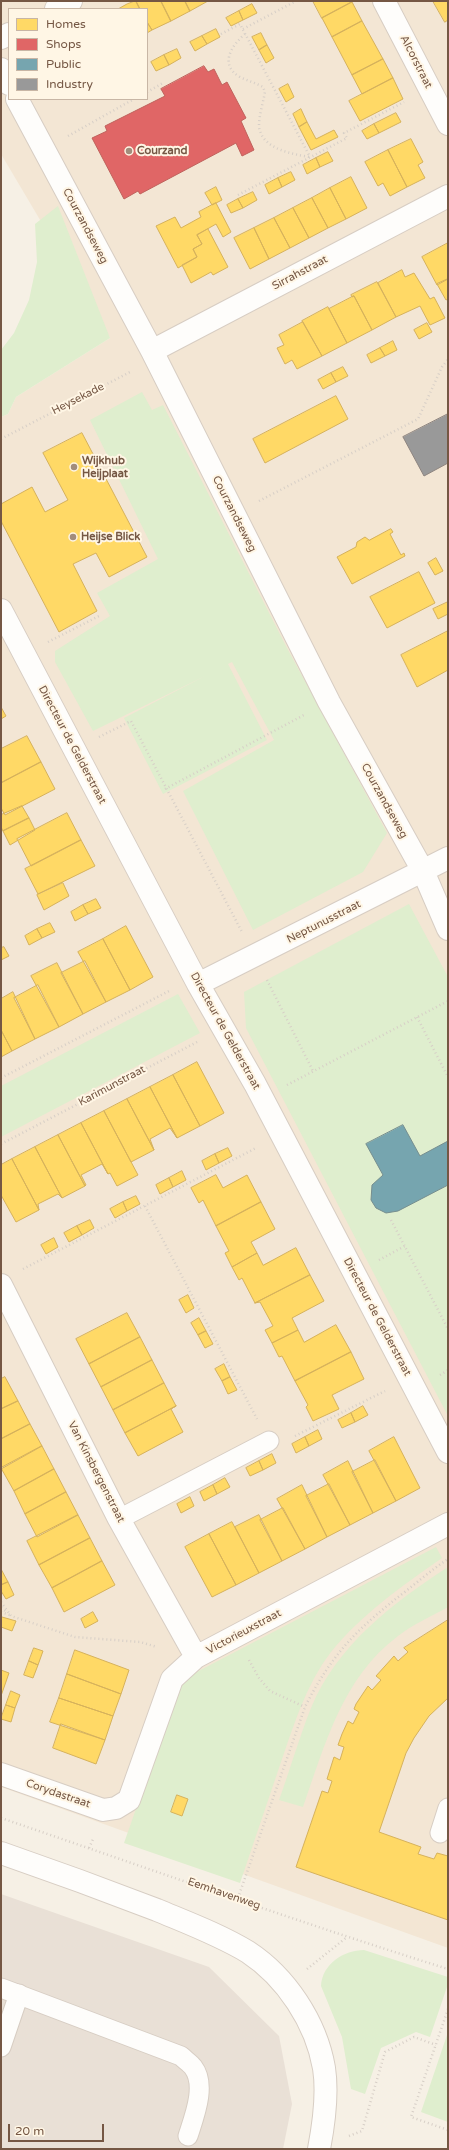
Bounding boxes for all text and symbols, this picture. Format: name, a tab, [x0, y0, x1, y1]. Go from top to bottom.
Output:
legend	[8, 8, 148, 100]
text: Homes	[46, 17, 86, 31]
street label: Alcorstraat	[397, 33, 435, 91]
text: Shops	[46, 37, 81, 51]
text: Public	[46, 57, 81, 71]
text: Industry	[46, 77, 93, 91]
place label: Courzand	[137, 144, 187, 158]
marker: Courzand	[124, 146, 134, 156]
street label: Courzandseweg	[60, 186, 110, 266]
street label: Sirrahstraat	[270, 253, 330, 293]
street label: Heysekade	[50, 380, 106, 418]
place label: Wijkhub Heijplaat	[82, 454, 128, 480]
marker: Wijkhub Heijplaat	[69, 462, 79, 472]
street label: Courzandseweg	[209, 474, 259, 554]
place label: Heijse Blick	[81, 530, 140, 544]
marker: Heijse Blick	[68, 532, 78, 542]
street label: Directeur de Gelderstraat	[35, 684, 109, 806]
street label: Courzandseweg	[358, 761, 410, 841]
street label: Neptunusstraat	[285, 898, 363, 946]
street label: Directeur de Gelderstraat	[187, 970, 263, 1092]
street label: Karimunstraat	[76, 1063, 148, 1109]
street label: Directeur de Gelderstraat	[340, 1256, 414, 1378]
street label: Van Kinsbergenstraat	[65, 1419, 127, 1525]
street label: Victorieuxstraat	[204, 1607, 284, 1657]
street label: Corydastraat	[24, 1777, 92, 1811]
street label: Eemhavenweg	[186, 1875, 262, 1913]
scale bar	[10, 2116, 106, 2142]
text: 20 m	[15, 2124, 44, 2138]

